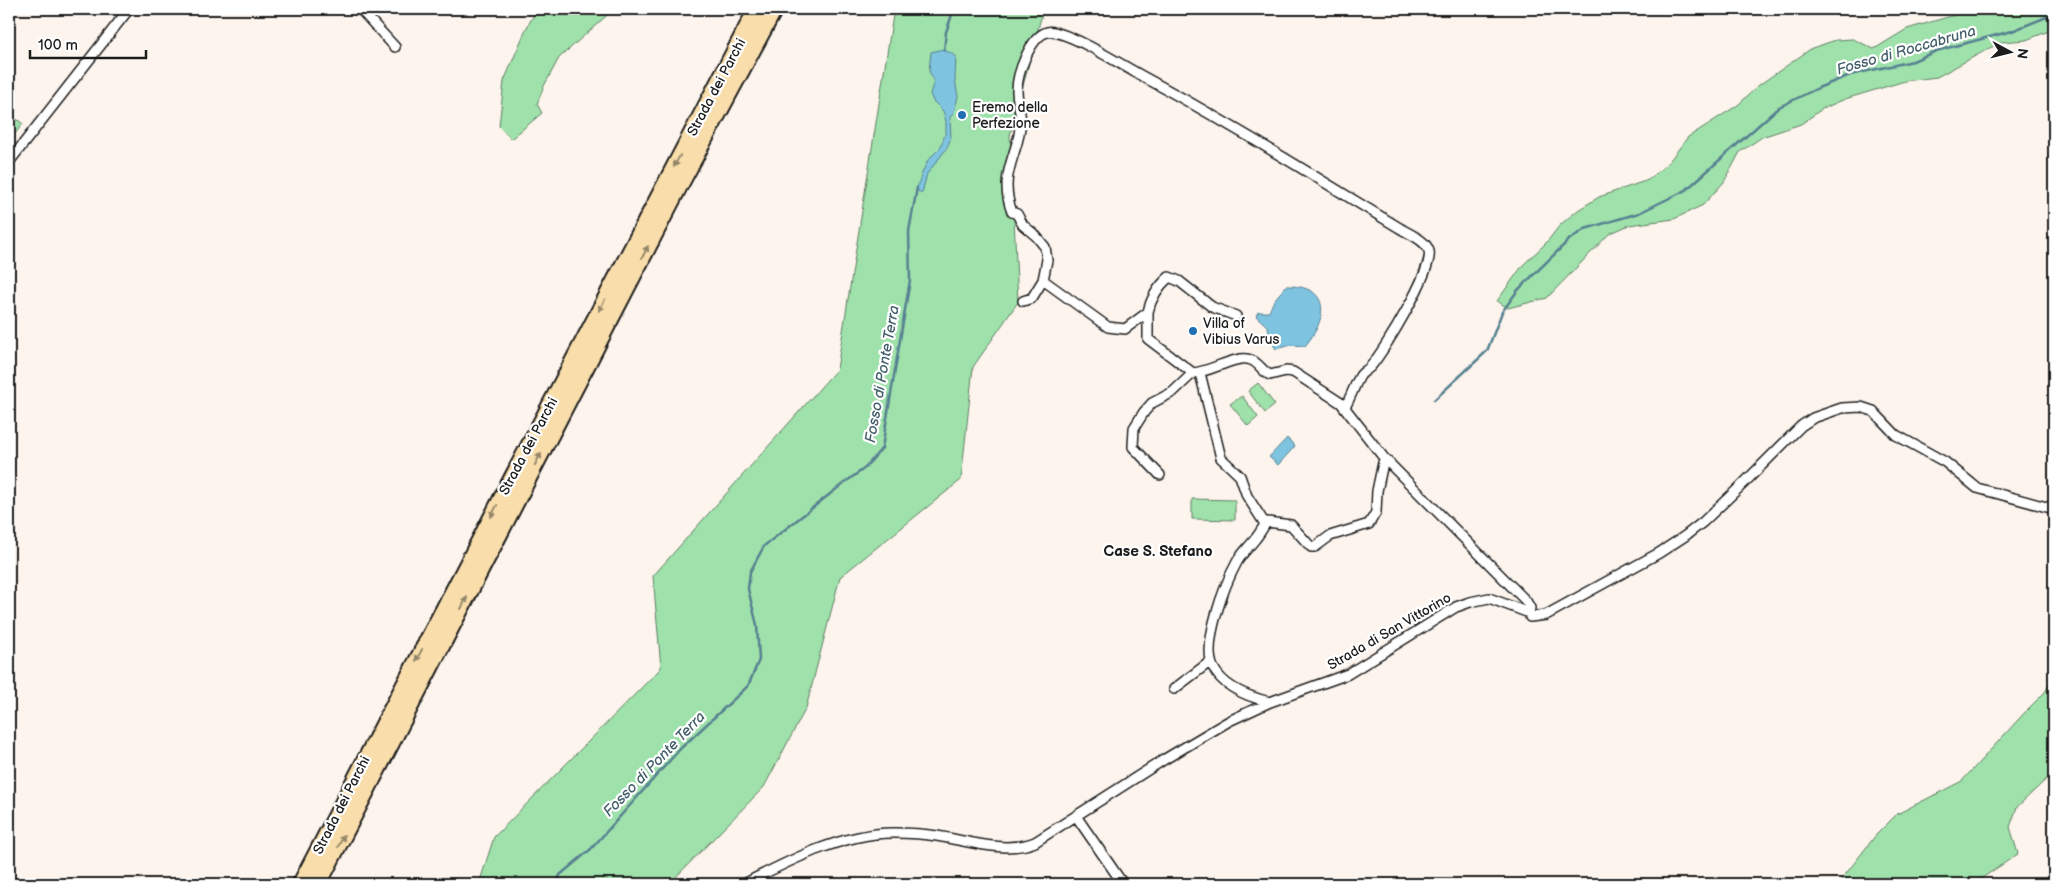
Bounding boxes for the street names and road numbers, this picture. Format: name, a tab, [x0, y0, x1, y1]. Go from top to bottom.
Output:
street label: Strada dei Parchi	[684, 36, 749, 139]
street label: Strada dei Parchi	[496, 395, 561, 498]
street label: Strada di San Vittorino	[1324, 589, 1454, 674]
street label: Strada dei Parchi	[309, 753, 374, 857]

